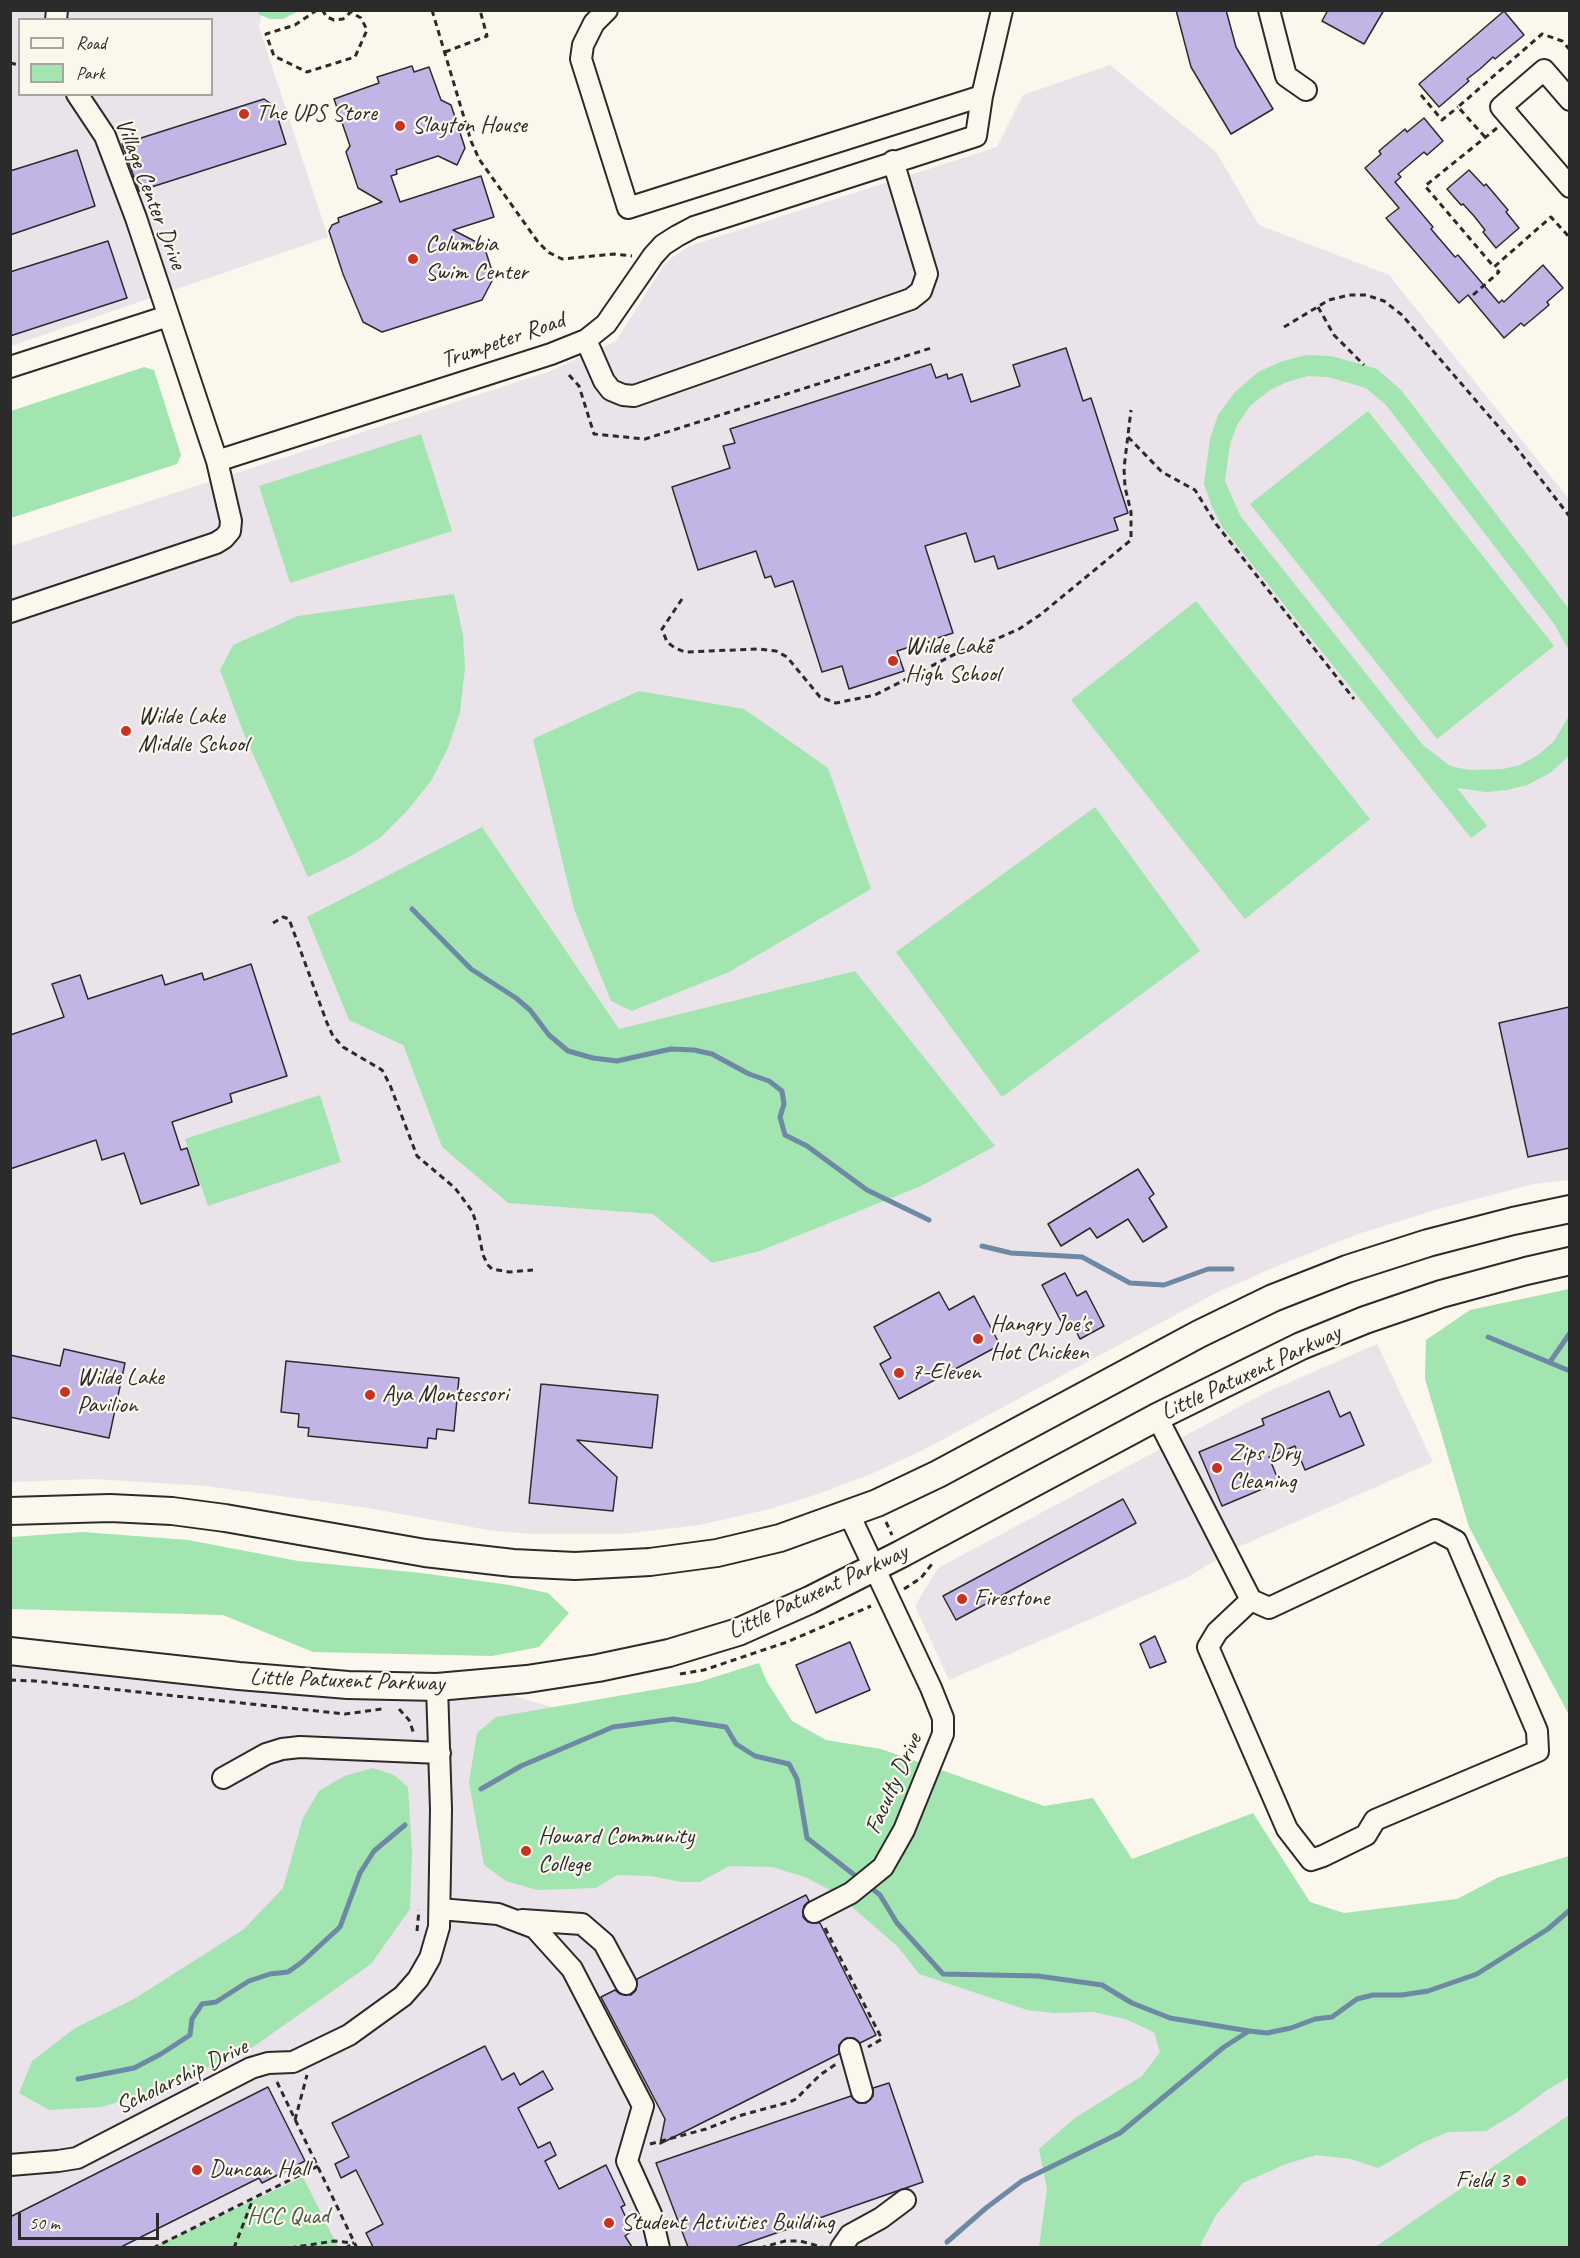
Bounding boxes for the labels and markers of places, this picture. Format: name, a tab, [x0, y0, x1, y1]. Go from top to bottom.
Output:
place label: The UPS Store	[256, 100, 377, 128]
marker: The UPS Store	[237, 107, 251, 121]
place label: Slayton House	[412, 112, 527, 140]
marker: Slayton House	[393, 119, 407, 133]
place label: Columbia Swim Center	[425, 231, 528, 287]
marker: Columbia Swim Center	[406, 252, 420, 266]
place label: Wilde Lake High School	[905, 633, 1000, 689]
marker: Wilde Lake High School	[886, 654, 900, 668]
place label: Wilde Lake Middle School	[138, 703, 248, 759]
marker: Wilde Lake Middle School	[119, 724, 133, 738]
place label: Hangry Joe's Hot Chicken	[990, 1311, 1090, 1367]
marker: Hangry Joe's Hot Chicken	[971, 1332, 985, 1346]
place label: 7-Eleven	[911, 1359, 981, 1387]
place label: Wilde Lake Pavilion	[77, 1364, 164, 1420]
marker: 7-Eleven	[892, 1366, 906, 1380]
place label: Aya Montessori	[382, 1381, 508, 1409]
marker: Wilde Lake Pavilion	[58, 1385, 72, 1399]
marker: Aya Montessori	[363, 1388, 377, 1402]
place label: Zips Dry Cleaning	[1229, 1440, 1300, 1496]
marker: Zips Dry Cleaning	[1210, 1461, 1224, 1475]
place label: Firestone	[974, 1585, 1049, 1613]
marker: Firestone	[955, 1592, 969, 1606]
place label: Howard Community College	[538, 1823, 694, 1879]
marker: Howard Community College	[519, 1844, 533, 1858]
place label: Duncan Hall	[209, 2156, 309, 2184]
marker: Duncan Hall	[190, 2163, 204, 2177]
place label: Field 3	[1455, 2167, 1509, 2195]
marker: Field 3	[1514, 2174, 1528, 2188]
place label: Student Activities Building	[621, 2209, 835, 2237]
marker: Student Activities Building	[602, 2216, 616, 2230]

